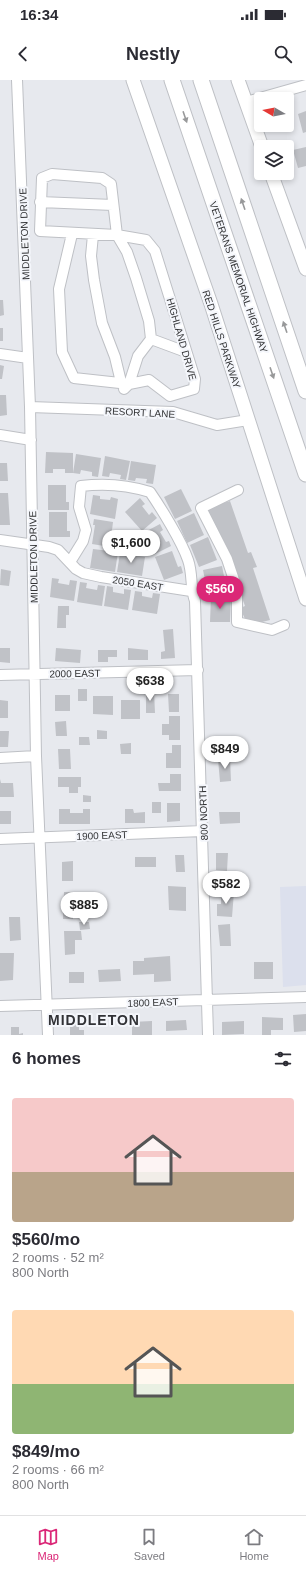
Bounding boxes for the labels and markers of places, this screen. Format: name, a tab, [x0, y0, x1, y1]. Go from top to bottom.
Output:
pin: $1,600	[98, 530, 164, 564]
pin: $560	[196, 576, 244, 610]
pin: $638	[126, 668, 174, 702]
pin: $849	[201, 736, 249, 770]
pin: $582	[202, 871, 250, 905]
pin: $885	[60, 892, 108, 926]

